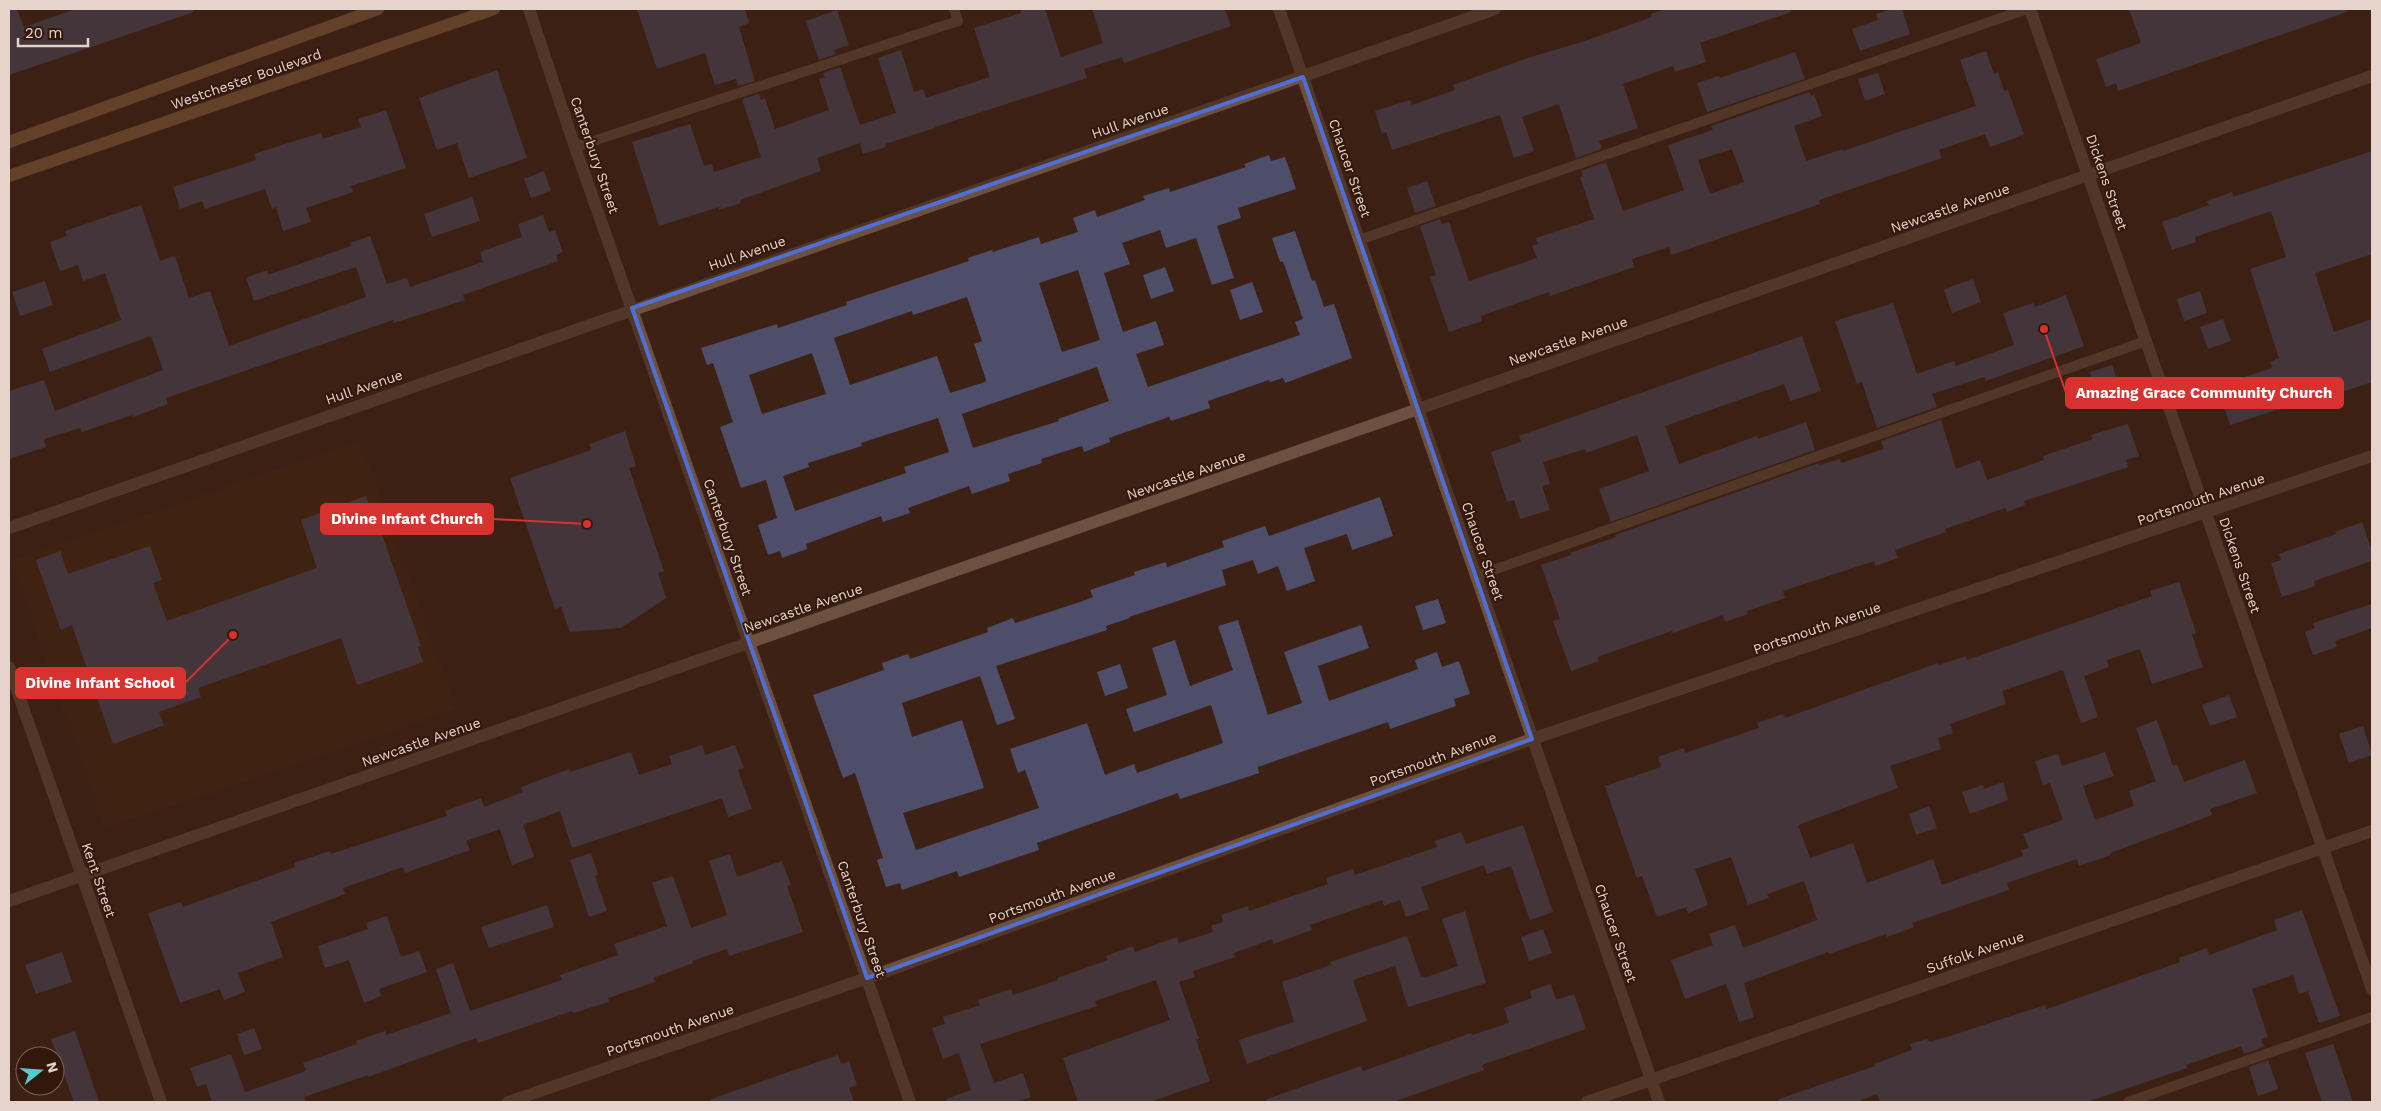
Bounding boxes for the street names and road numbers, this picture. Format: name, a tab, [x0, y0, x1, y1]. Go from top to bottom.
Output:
street label: Westchester Boulevard	[169, 46, 323, 112]
street label: Canterbury Street	[567, 94, 623, 216]
street label: Hull Avenue	[1089, 100, 1171, 142]
street label: Chaucer Street	[1326, 117, 1374, 219]
street label: Dickens Street	[2083, 132, 2131, 232]
street label: Newcastle Avenue	[1888, 180, 2012, 236]
street label: Hull Avenue	[706, 232, 788, 274]
street label: Newcastle Avenue	[1506, 313, 1630, 369]
street label: Hull Avenue	[323, 366, 405, 408]
street label: Newcastle Avenue	[1124, 447, 1248, 503]
street label: Portsmouth Avenue	[2135, 470, 2267, 528]
street label: Canterbury Street	[700, 476, 756, 598]
street label: Chaucer Street	[1459, 500, 1507, 602]
street label: Dickens Street	[2216, 515, 2264, 615]
street label: Newcastle Avenue	[741, 580, 865, 636]
street label: Portsmouth Avenue	[1751, 599, 1883, 657]
street label: Newcastle Avenue	[359, 714, 483, 770]
street label: Portsmouth Avenue	[1367, 729, 1499, 789]
street label: Kent Street	[79, 841, 119, 920]
street label: Canterbury Street	[834, 858, 890, 980]
street label: Portsmouth Avenue	[986, 866, 1118, 926]
street label: Chaucer Street	[1592, 882, 1640, 984]
street label: Suffolk Avenue	[1924, 928, 2026, 976]
street label: Portsmouth Avenue	[604, 1001, 736, 1059]

